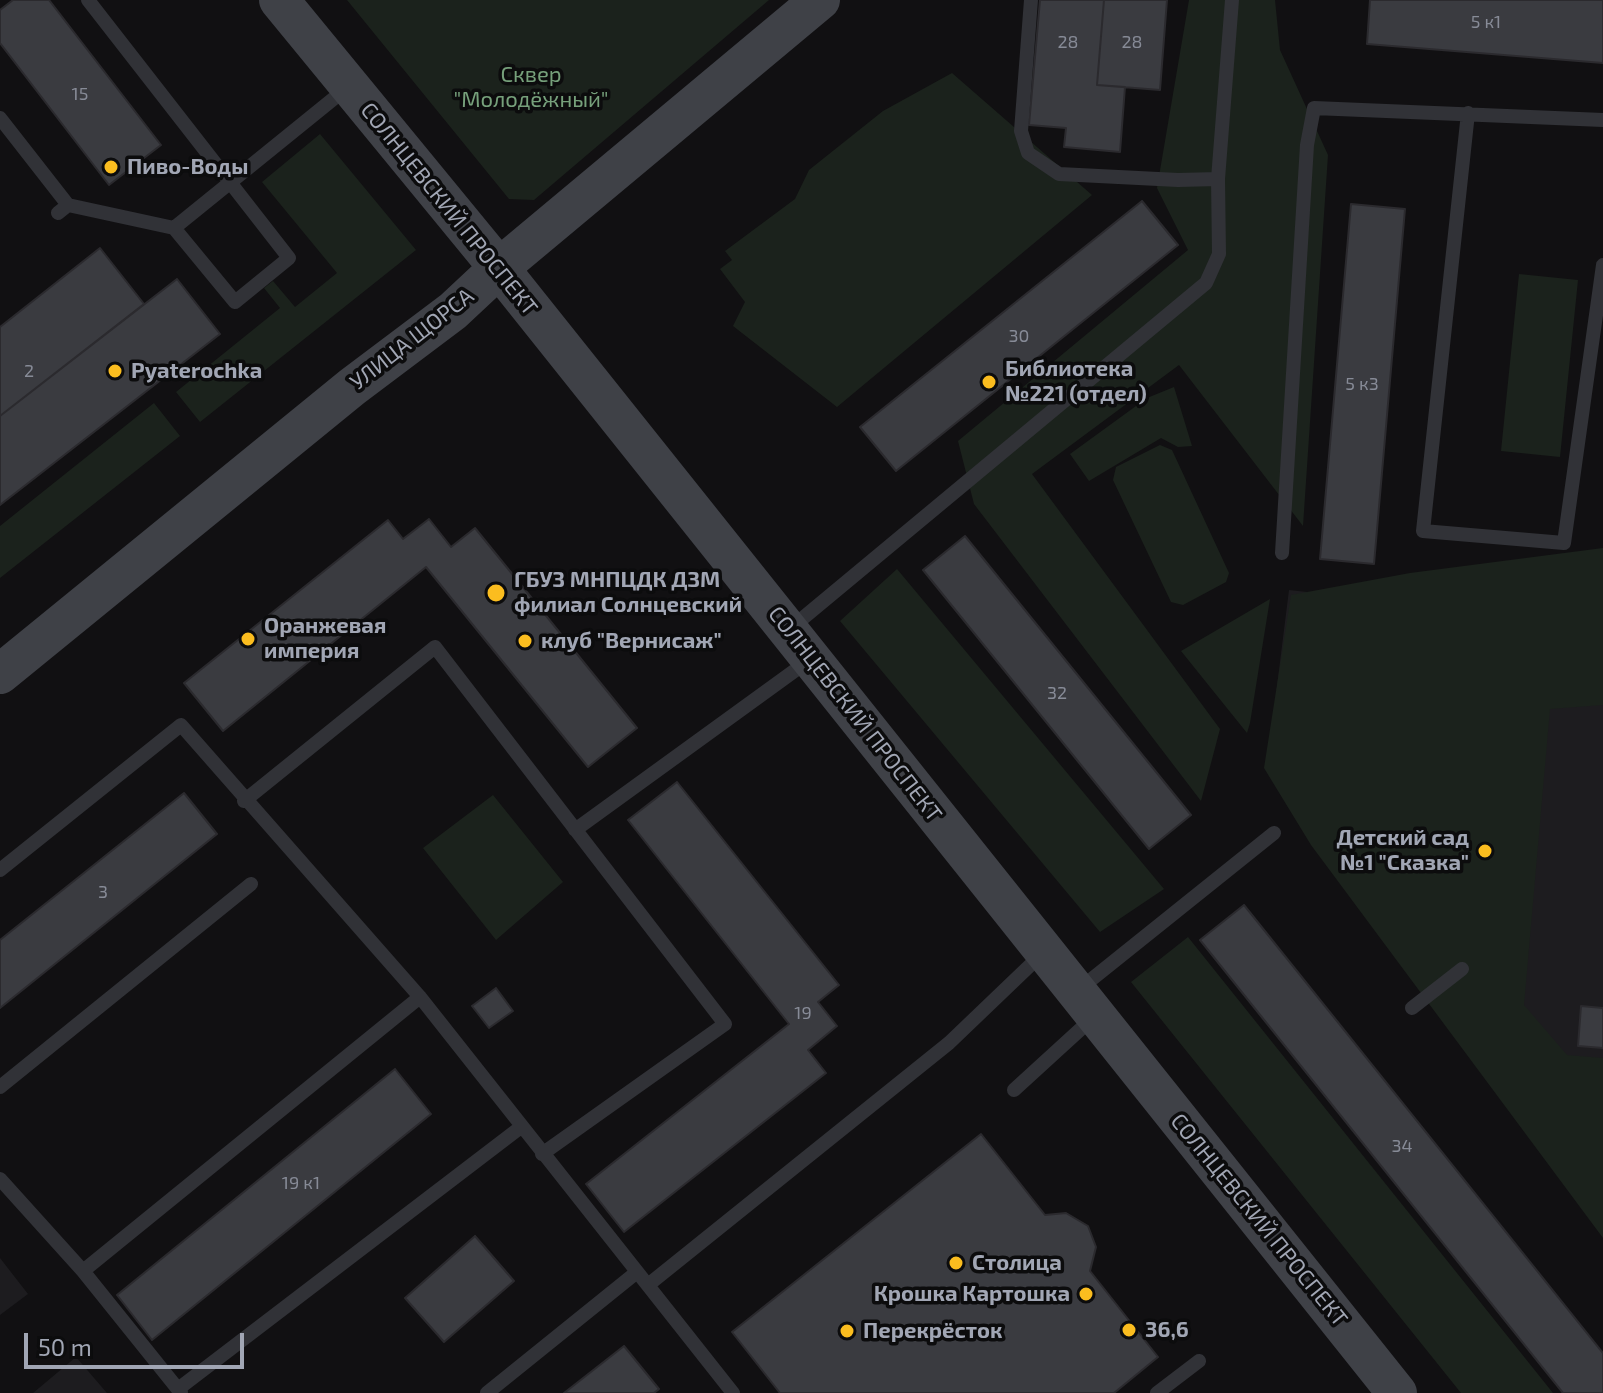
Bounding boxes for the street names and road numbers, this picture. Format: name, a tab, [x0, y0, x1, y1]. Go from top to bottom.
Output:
street label: СОЛНЦЕВСКИЙ ПРОСПЕКТ	[355, 97, 543, 321]
street label: УЛИЦА ЩОРСА	[345, 283, 479, 395]
street label: СОЛНЦЕВСКИЙ ПРОСПЕКТ	[763, 601, 947, 827]
street label: СОЛНЦЕВСКИЙ ПРОСПЕКТ	[1165, 1108, 1353, 1332]

